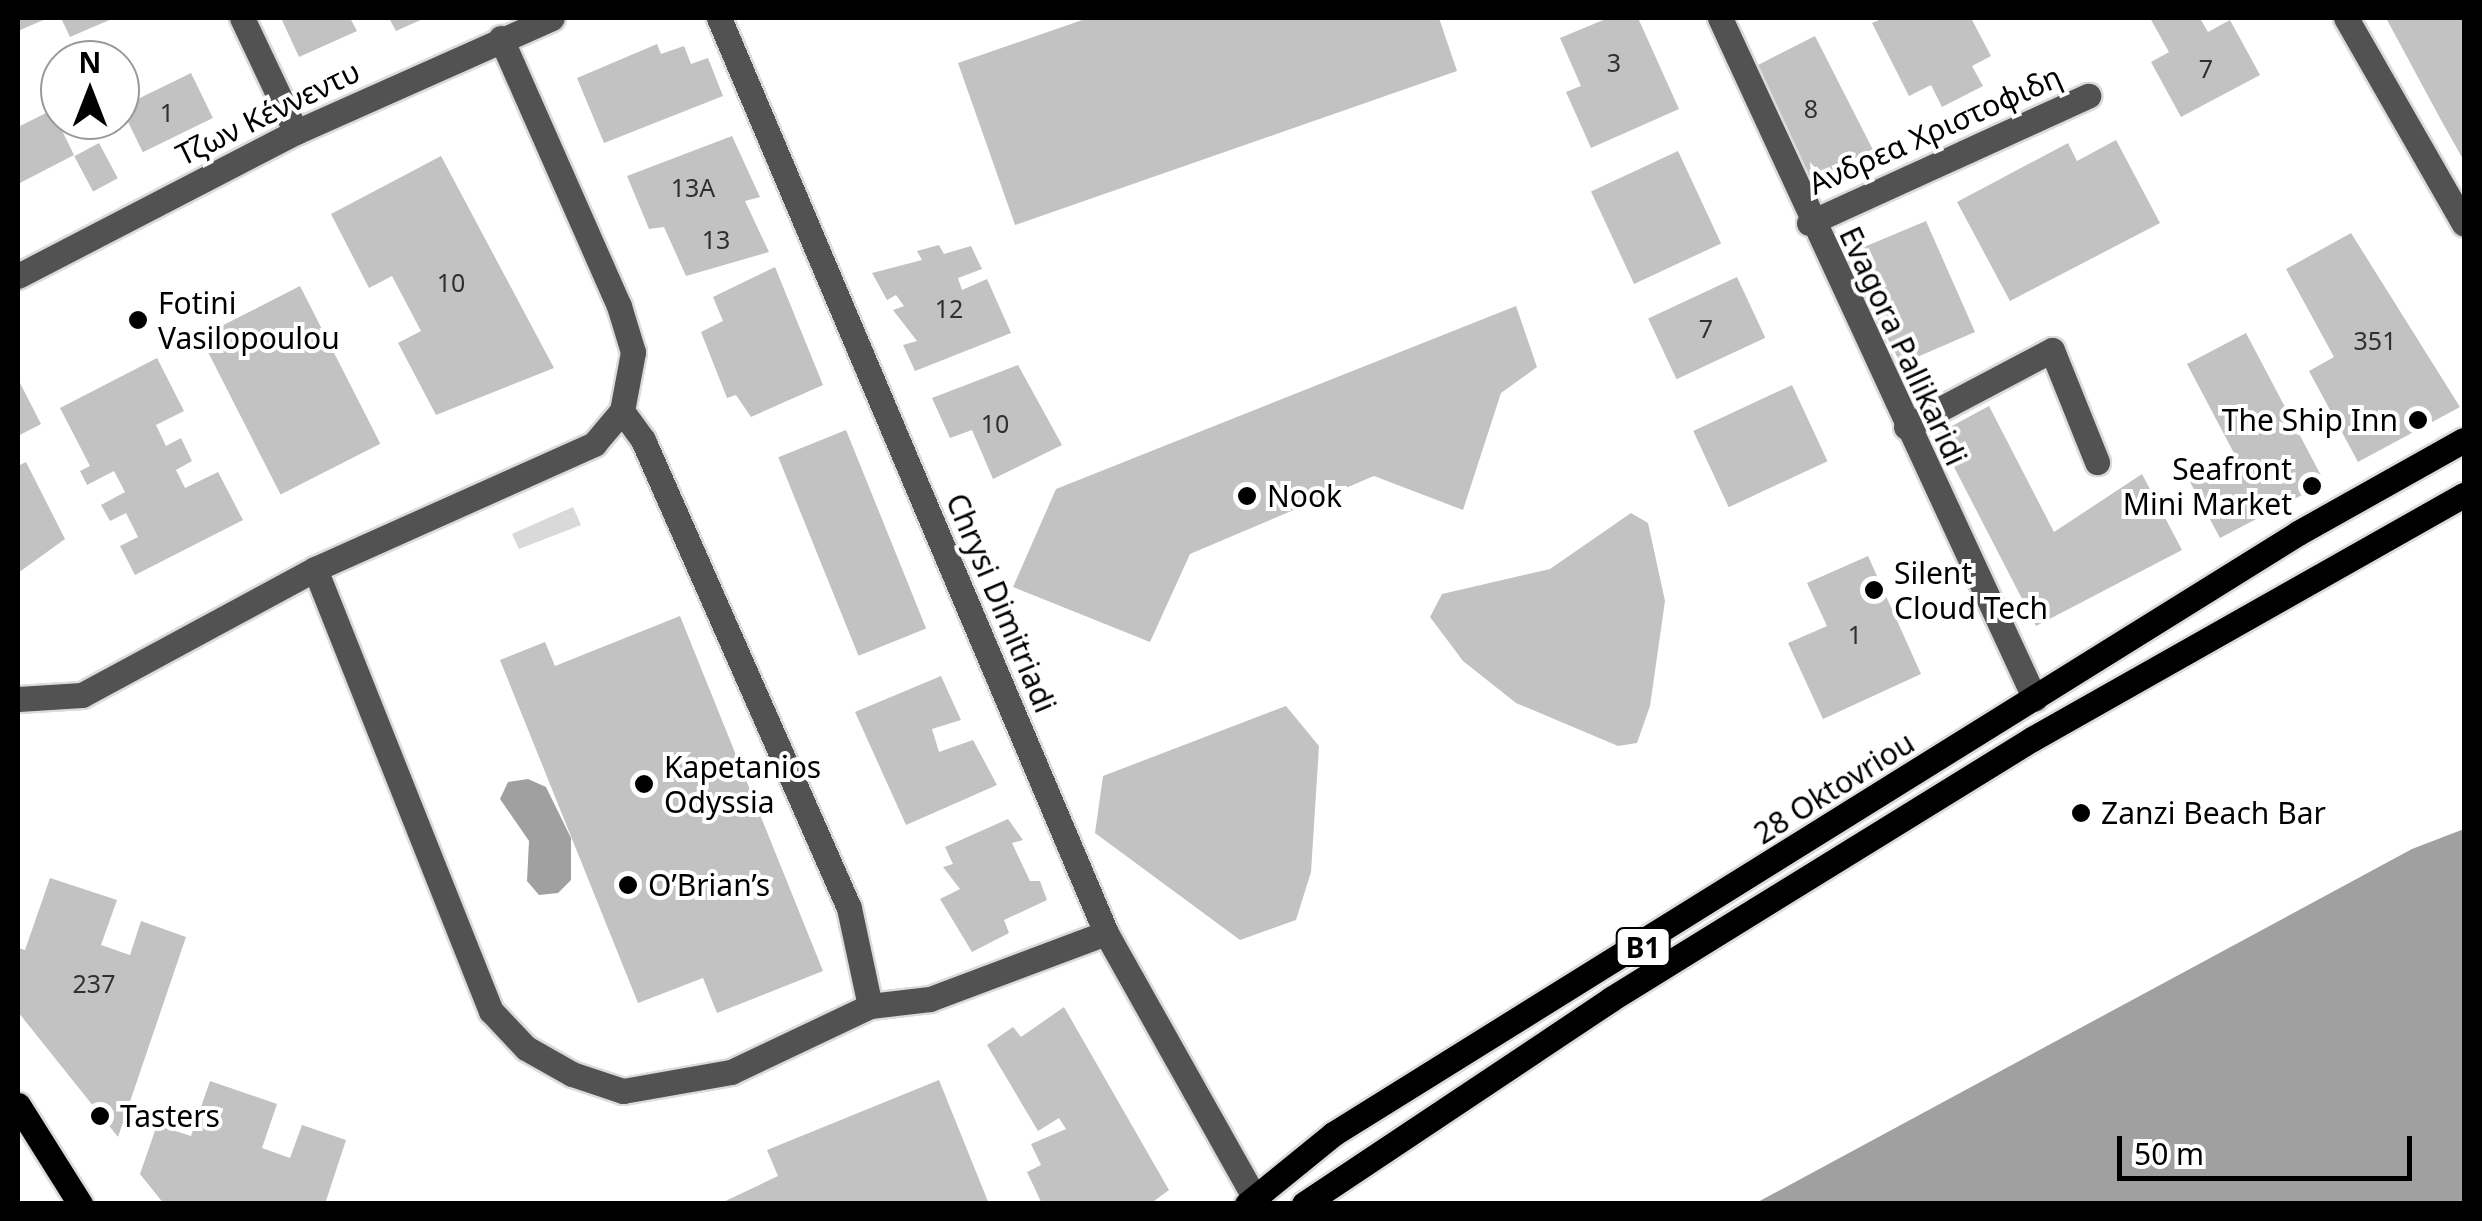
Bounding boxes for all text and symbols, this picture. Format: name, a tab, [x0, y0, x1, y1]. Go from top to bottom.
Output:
north arrow	[40, 40, 140, 140]
text: N	[79, 43, 101, 81]
house number: 3	[1607, 47, 1621, 77]
street label: Τζων Κέννεντυ	[170, 53, 366, 173]
house number: 7	[2199, 53, 2213, 83]
street label: Ανδρεα Χριστοφιδη	[1803, 58, 2067, 202]
house number: 8	[1804, 93, 1818, 123]
house number: 1	[160, 97, 174, 127]
house number: 13A	[671, 172, 715, 202]
street label: Evagora Pallikaridi	[1832, 221, 1974, 471]
house number: 13	[702, 224, 730, 254]
house number: 10	[437, 267, 465, 297]
place label: Fotini Vasilopoulou	[158, 285, 340, 356]
house number: 12	[935, 293, 963, 323]
marker: Fotini Vasilopoulou	[127, 309, 149, 331]
house number: 7	[1699, 313, 1713, 343]
house number: 351	[2354, 325, 2396, 355]
place label: The Ship Inn	[2222, 402, 2398, 438]
house number: 10	[981, 408, 1009, 438]
marker: The Ship Inn	[2407, 409, 2429, 431]
place label: Seafront Mini Market	[2123, 451, 2292, 522]
marker: Seafront Mini Market	[2301, 475, 2323, 497]
place label: Nook	[1267, 478, 1342, 514]
marker: Nook	[1236, 485, 1258, 507]
street label: Chrysi Dimitriadi	[939, 488, 1063, 718]
place label: Silent Cloud Tech	[1894, 555, 2048, 626]
marker: Silent Cloud Tech	[1863, 579, 1885, 601]
house number: 1	[1848, 619, 1862, 649]
street label: 28 Oktovriou	[1747, 725, 1921, 851]
place label: Kapetanios Odyssia	[664, 749, 821, 820]
marker: Kapetanios Odyssia	[633, 773, 655, 795]
place label: Zanzi Beach Bar	[2101, 795, 2326, 831]
marker: Zanzi Beach Bar	[2070, 802, 2092, 824]
place label: O’Brian’s	[648, 867, 770, 903]
marker: O’Brian’s	[617, 874, 639, 896]
road number: B1	[1616, 924, 1670, 970]
house number: 237	[73, 968, 115, 998]
place label: Tasters	[120, 1098, 220, 1134]
marker: Tasters	[89, 1105, 111, 1127]
scale bar	[2122, 1116, 2417, 1178]
text: 50 m	[2134, 1133, 2204, 1174]

